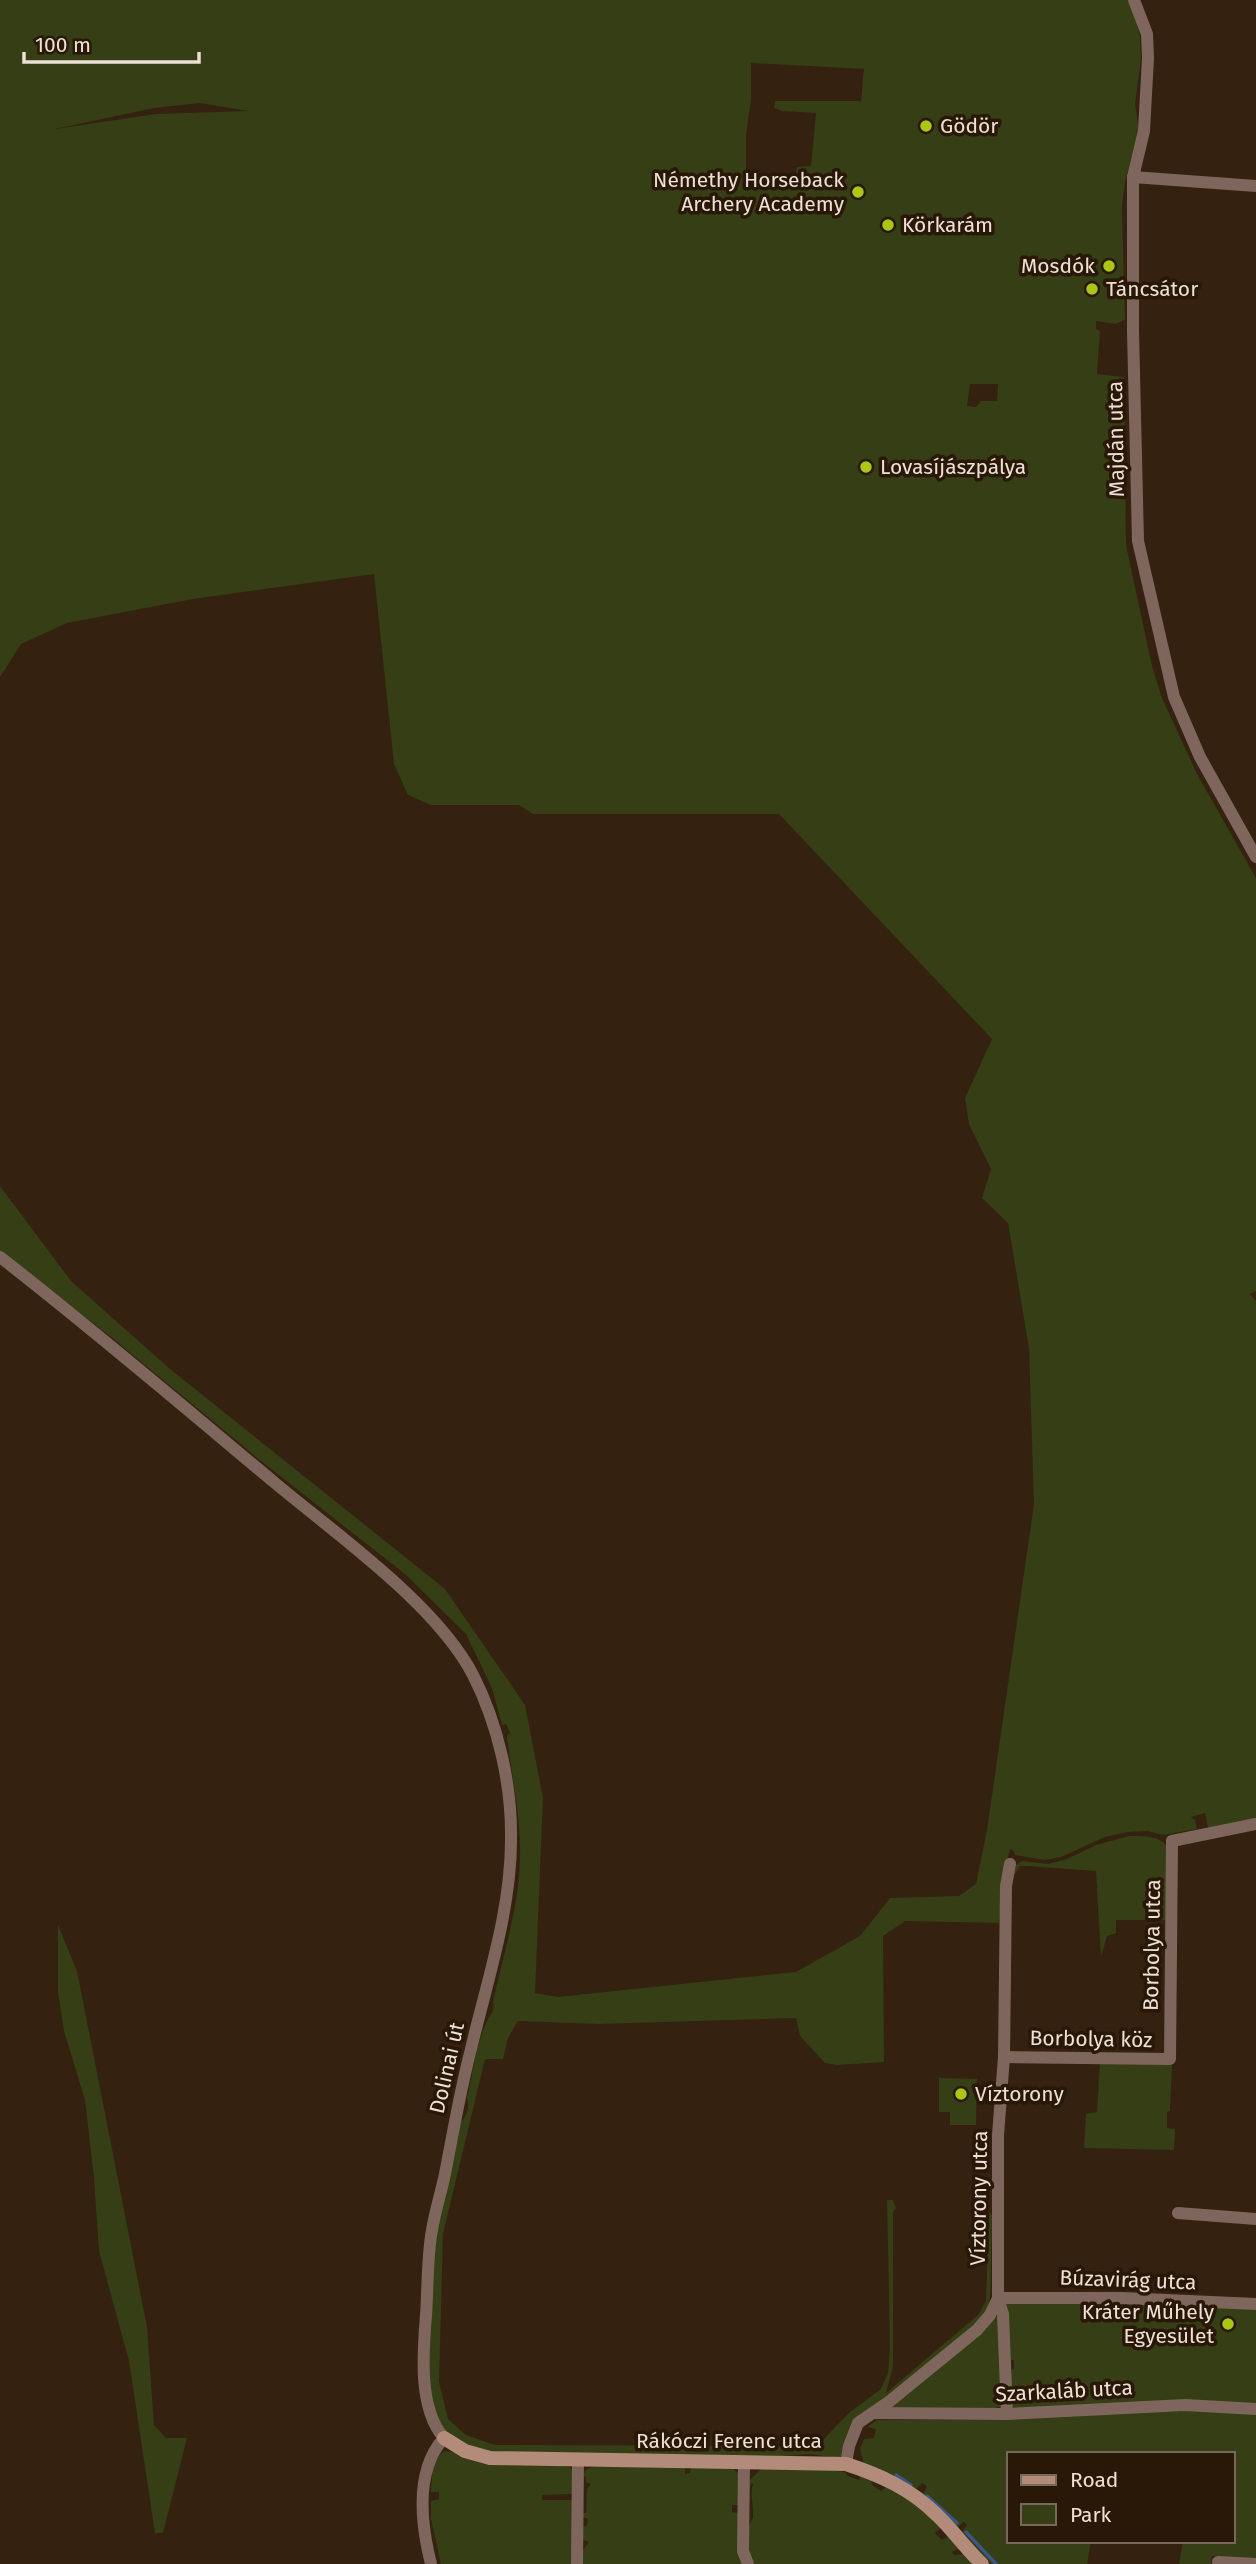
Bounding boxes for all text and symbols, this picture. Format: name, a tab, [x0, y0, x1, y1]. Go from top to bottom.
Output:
scale bar	[24, 21, 200, 65]
text: 100 m	[35, 32, 91, 58]
place label: Gödör	[940, 113, 998, 139]
marker: Gödör	[918, 118, 934, 134]
place label: Némethy Horseback Archery Academy	[653, 167, 845, 217]
marker: Némethy Horseback Archery Academy	[850, 184, 866, 200]
place label: Körkarám	[902, 212, 993, 238]
marker: Körkarám	[880, 217, 896, 233]
place label: Mosdók	[1021, 253, 1095, 279]
marker: Mosdók	[1101, 258, 1117, 274]
place label: Táncsátor	[1106, 276, 1198, 302]
marker: Táncsátor	[1084, 281, 1100, 297]
street label: Majdán utca	[1102, 381, 1130, 497]
place label: Lovasíjászpálya	[880, 454, 1026, 480]
marker: Lovasíjászpálya	[858, 459, 874, 475]
street label: Borbolya utca	[1138, 1879, 1166, 2011]
street label: Dolinai út	[424, 2019, 470, 2116]
street label: Borbolya köz	[1029, 2025, 1153, 2053]
place label: Víztorony	[975, 2081, 1064, 2107]
marker: Víztorony	[953, 2086, 969, 2102]
street label: Víztorony utca	[965, 2130, 993, 2266]
street label: Búzavirág utca	[1059, 2265, 1197, 2295]
place label: Kráter Műhely Egyesület	[1082, 2299, 1215, 2349]
marker: Kráter Műhely Egyesület	[1220, 2316, 1236, 2332]
street label: Szarkaláb utca	[995, 2374, 1133, 2408]
street label: Rákóczi Ferenc utca	[636, 2428, 822, 2454]
legend	[1007, 2452, 1235, 2543]
text: Road	[1070, 2467, 1118, 2493]
text: Park	[1070, 2502, 1112, 2528]

